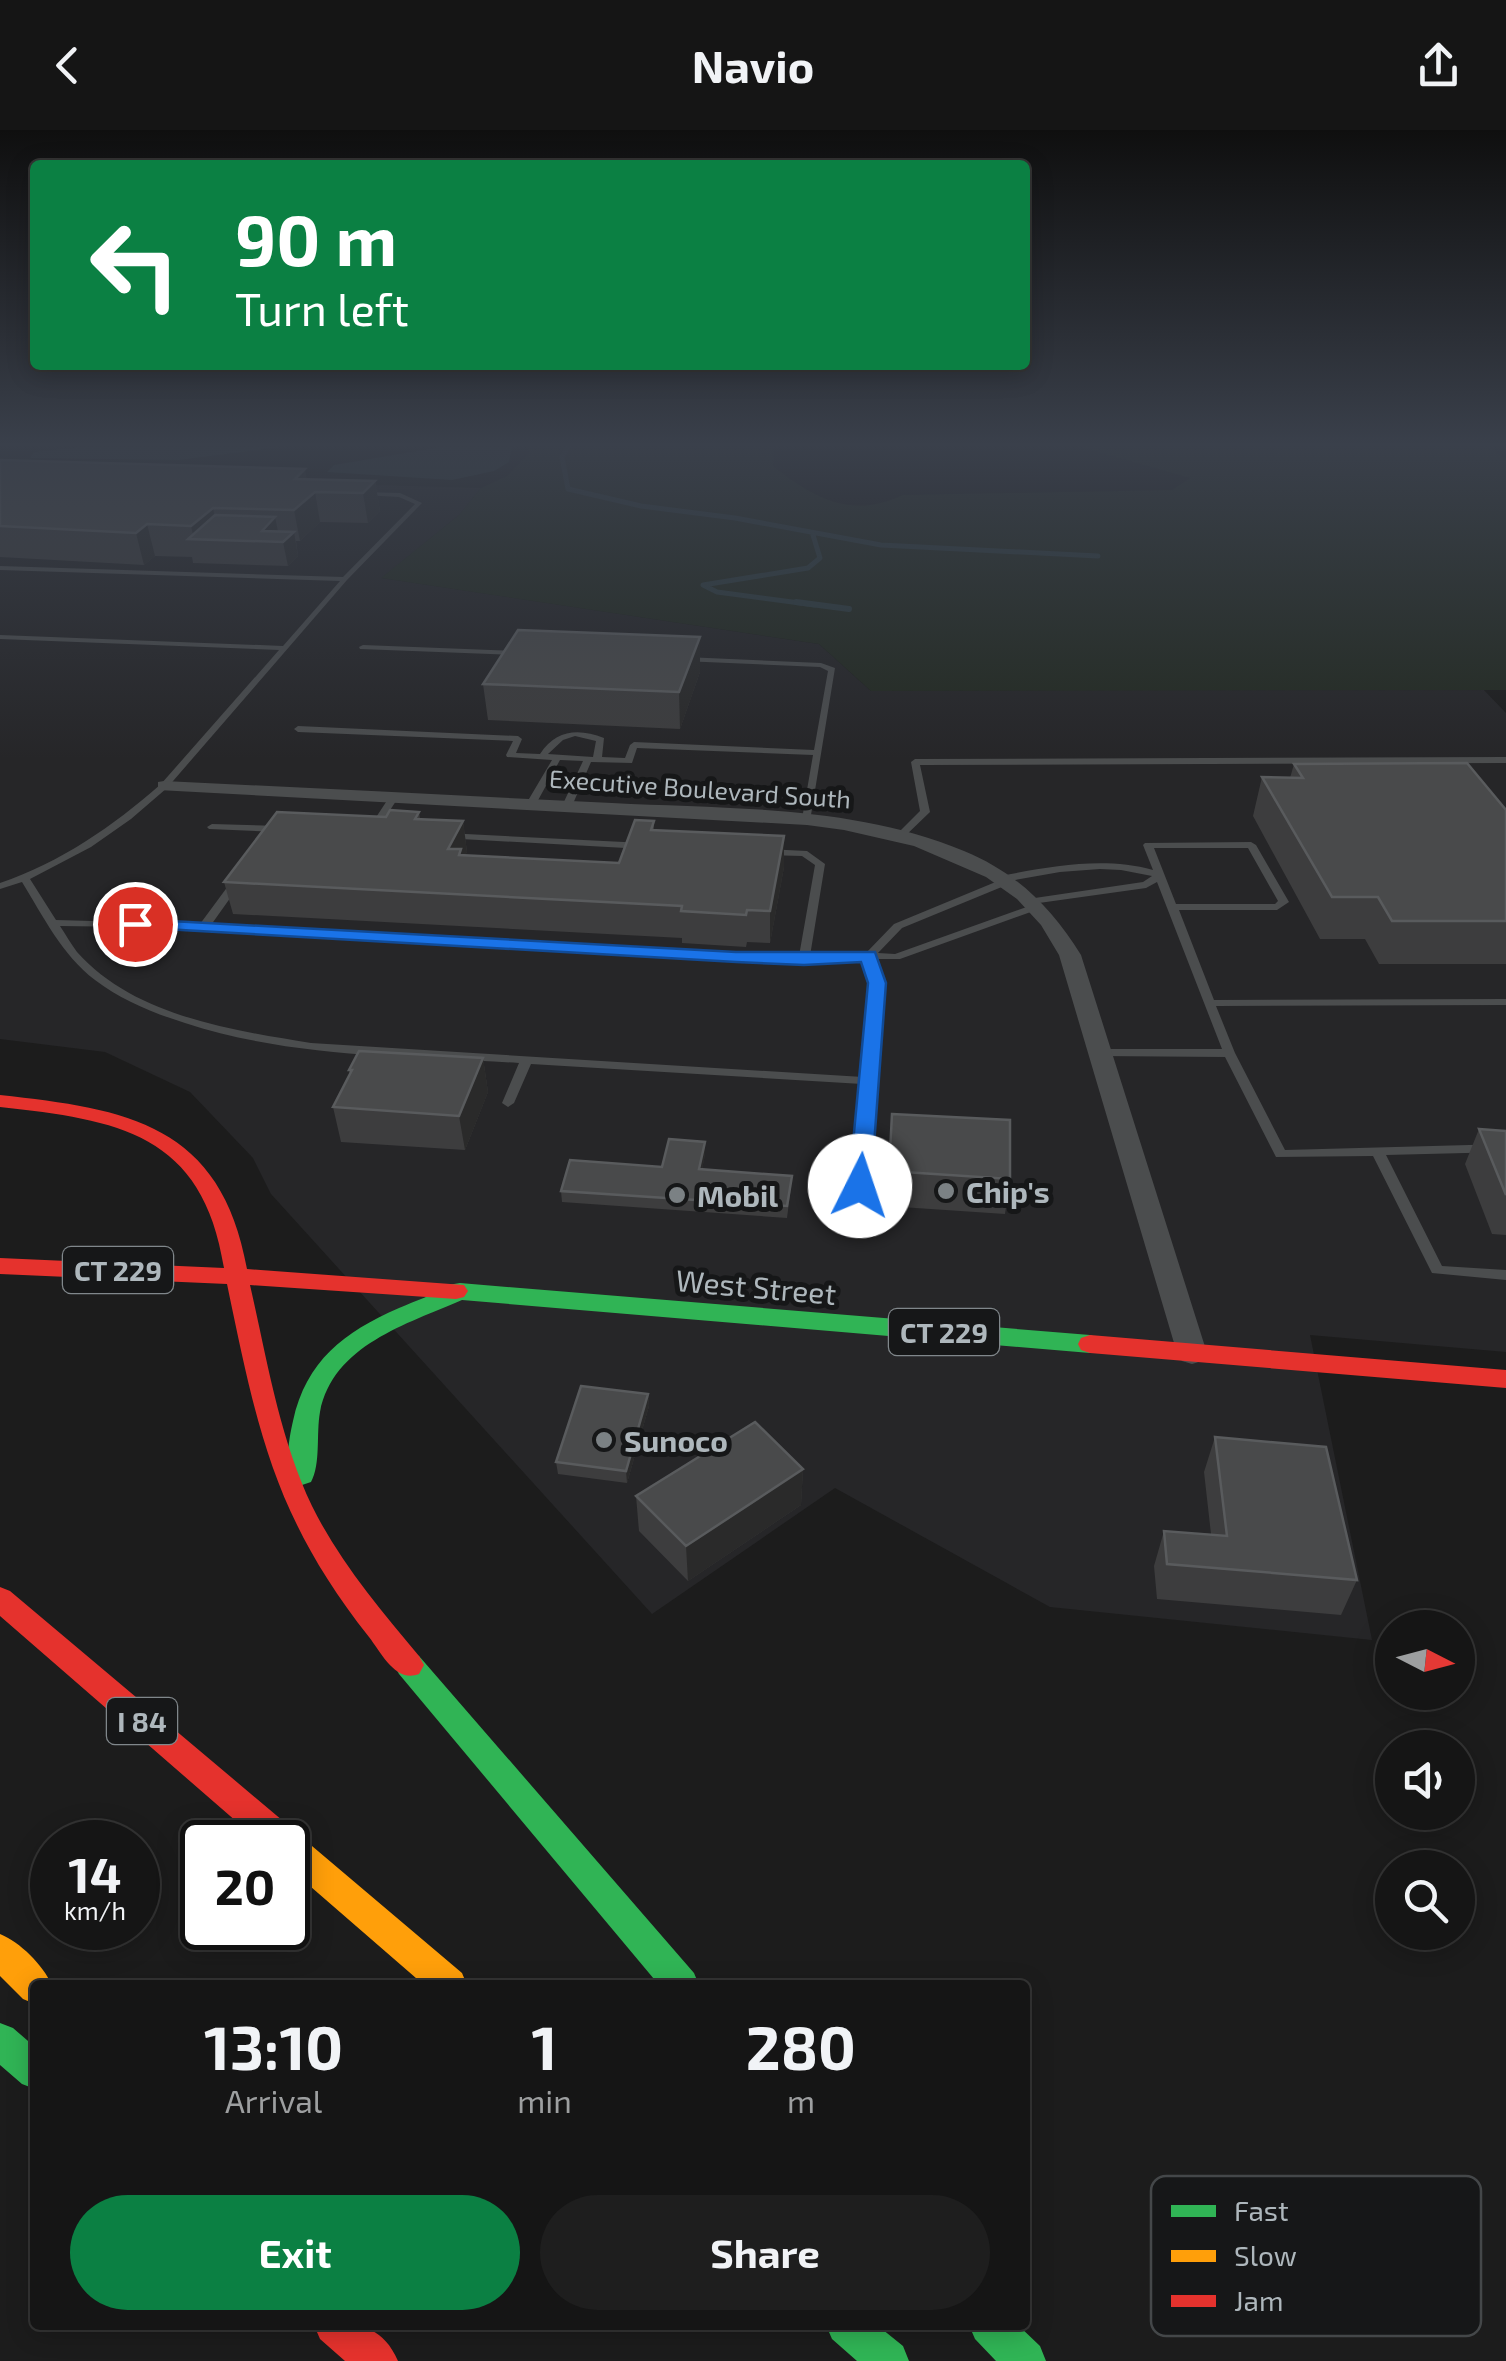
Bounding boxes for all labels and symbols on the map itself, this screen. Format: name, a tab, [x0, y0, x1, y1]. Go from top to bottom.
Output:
street label: Executive Boulevard South	[548, 762, 852, 814]
pin	[93, 882, 178, 967]
position arrow	[808, 1134, 912, 1238]
place label: Chip's	[966, 1173, 1050, 1209]
place label: Mobil	[697, 1177, 778, 1213]
marker: Chip's	[935, 1180, 957, 1202]
marker: Mobil	[666, 1184, 688, 1206]
road number: CT 229	[63, 1247, 173, 1293]
street label: West Street	[674, 1261, 838, 1311]
road number: CT 229	[889, 1309, 999, 1355]
place label: Sunoco	[624, 1422, 728, 1458]
marker: Sunoco	[593, 1429, 615, 1451]
north arrow	[1375, 1610, 1475, 1710]
road number: I 84	[107, 1698, 177, 1744]
speed limit sign: 20	[180, 1820, 310, 1950]
legend	[1151, 2176, 1481, 2336]
text: Fast	[1234, 2193, 1289, 2227]
text: Slow	[1234, 2238, 1297, 2272]
text: Jam	[1234, 2283, 1283, 2317]

